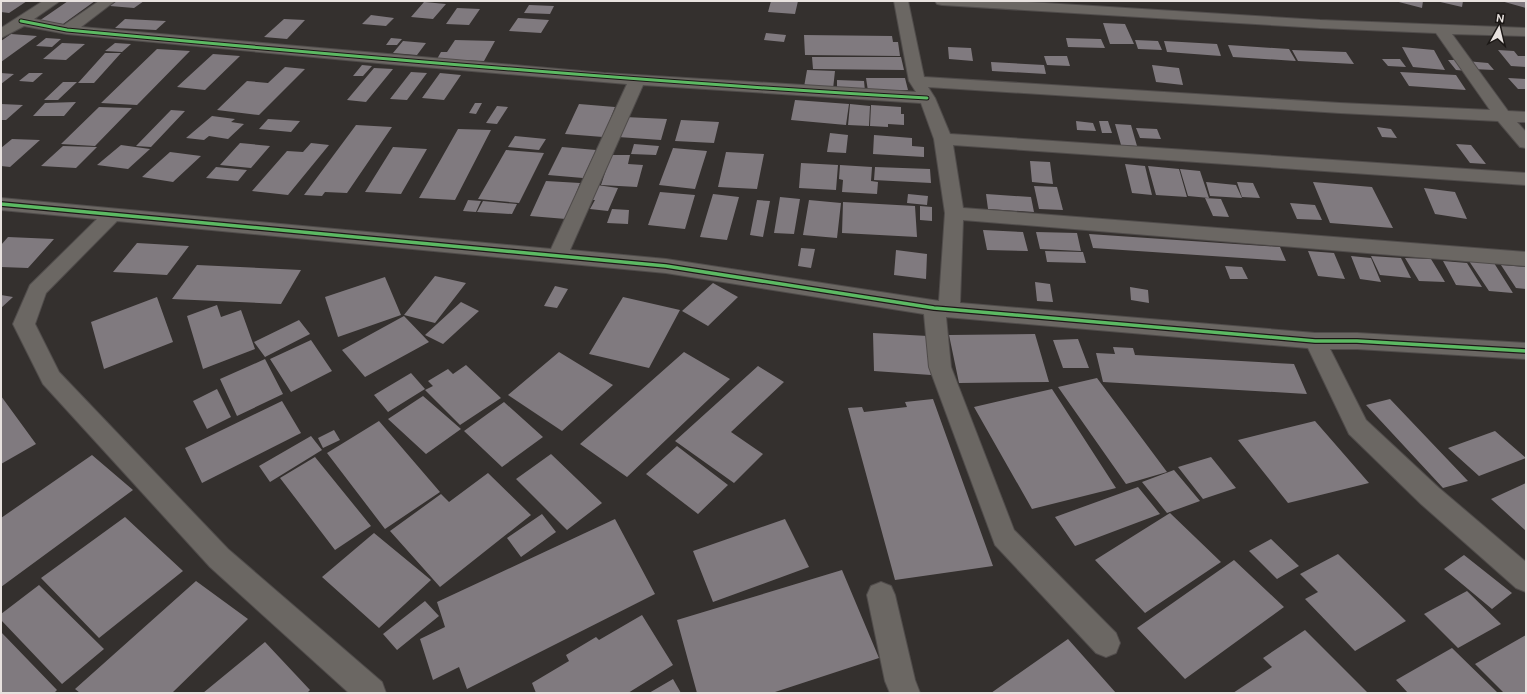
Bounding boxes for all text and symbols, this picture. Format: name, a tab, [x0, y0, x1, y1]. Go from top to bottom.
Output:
north arrow	[1479, 8, 1519, 48]
text: N	[1495, 11, 1505, 26]

